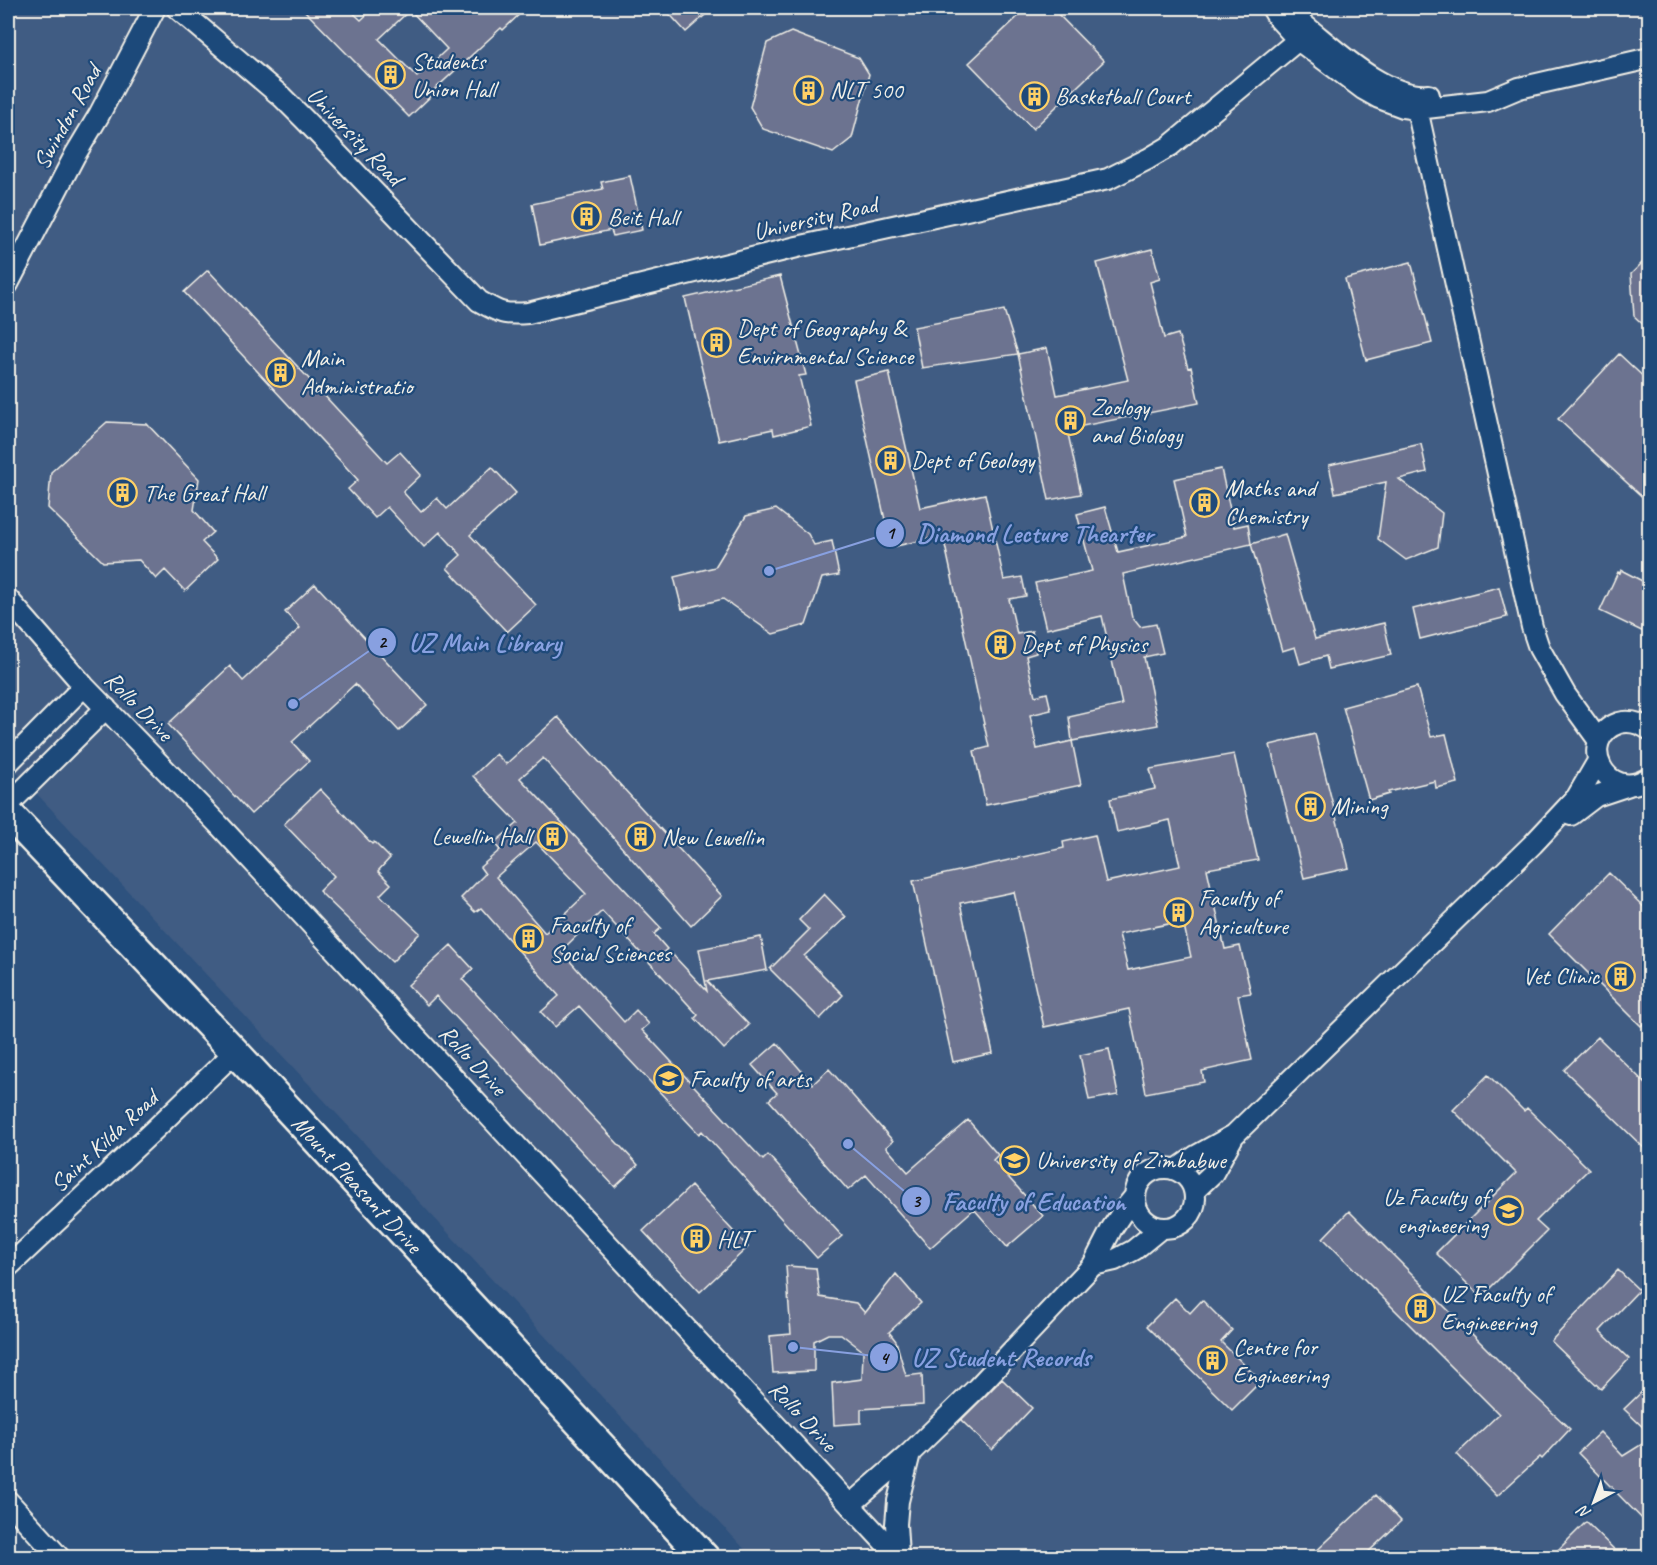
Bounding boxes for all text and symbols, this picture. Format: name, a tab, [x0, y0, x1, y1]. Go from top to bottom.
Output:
place label: Students Union Hall	[412, 46, 499, 104]
street label: Swindon Road	[26, 57, 110, 174]
building icon: Students Union Hall	[375, 59, 407, 91]
building icon: NLT 500	[793, 74, 825, 106]
place label: NLT 500	[830, 75, 905, 105]
street label: University Road	[300, 80, 412, 194]
building icon: Basketball Court	[1018, 80, 1050, 112]
place label: Basketball Court	[1055, 81, 1192, 111]
street label: University Road	[750, 188, 883, 247]
building icon: Beit Hall	[571, 201, 603, 233]
place label: Beit Hall	[608, 202, 682, 232]
place label: Dept of Geography & Envirnmental Science	[737, 313, 915, 371]
building icon: Dept of Geography & Envirnmental Science	[700, 326, 732, 358]
place label: Main Administratio	[301, 343, 415, 401]
building icon: Main Administratio	[264, 356, 296, 388]
place label: Zoology and Biology	[1091, 392, 1184, 450]
building icon: Zoology and Biology	[1054, 405, 1086, 437]
building icon: Dept of Geology	[874, 444, 906, 476]
place label: Dept of Geology	[911, 445, 1036, 475]
place label: Maths and Chemistry	[1225, 473, 1319, 531]
building icon: The Great Hall	[107, 477, 139, 509]
place label: The Great Hall	[144, 478, 268, 508]
building icon: Maths and Chemistry	[1188, 486, 1220, 518]
callout: Diamond Lecture Thearter	[875, 511, 1165, 555]
text: Diamond Lecture Thearter	[917, 517, 1156, 550]
text: 1	[886, 522, 896, 544]
callout: UZ Main Library	[367, 620, 574, 664]
text: UZ Main Library	[409, 626, 564, 659]
building icon: Dept of Physics	[984, 628, 1016, 660]
place label: Dept of Physics	[1021, 629, 1149, 659]
text: 2	[378, 631, 388, 653]
street label: Rollo Drive	[98, 665, 181, 749]
building icon: Mining	[1294, 790, 1326, 822]
place label: Mining	[1331, 791, 1389, 821]
building icon: Lewellin Hall	[536, 820, 568, 852]
place label: Lewellin Hall	[431, 821, 535, 851]
building icon: New Lewellin	[625, 821, 657, 853]
place label: New Lewellin	[662, 822, 764, 852]
place label: Faculty of Agriculture	[1199, 883, 1290, 941]
building icon: Faculty of Agriculture	[1162, 896, 1194, 928]
place label: Faculty of Social Sciences	[550, 910, 673, 968]
building icon: Faculty of Social Sciences	[513, 923, 545, 955]
building icon: Vet Clinic	[1604, 960, 1636, 992]
place label: Vet Clinic	[1522, 961, 1600, 991]
street label: Rollo Drive	[433, 1018, 515, 1103]
school or university icon: Faculty of arts	[653, 1063, 685, 1095]
place label: Faculty of arts	[690, 1064, 812, 1094]
street label: Saint Kilda Road	[44, 1081, 167, 1199]
street label: Mount Pleasant Drive	[285, 1109, 430, 1261]
school or university icon: University of Zimbabwe	[999, 1144, 1031, 1176]
place label: University of Zimbabwe	[1036, 1145, 1228, 1175]
callout: Faculty of Education	[901, 1179, 1138, 1223]
place label: Uz Faculty of engineering	[1383, 1182, 1494, 1240]
text: Faculty of Education	[942, 1185, 1128, 1218]
text: 3	[912, 1190, 922, 1212]
school or university icon: Uz Faculty of engineering	[1493, 1195, 1525, 1227]
building icon: HLT	[680, 1223, 712, 1255]
place label: HLT	[717, 1224, 757, 1254]
place label: UZ Faculty of Engineering	[1441, 1279, 1556, 1337]
building icon: UZ Faculty of Engineering	[1404, 1292, 1436, 1324]
place label: Centre for Engineering	[1233, 1332, 1330, 1390]
callout: UZ Student Records	[869, 1335, 1103, 1379]
text: UZ Student Records	[911, 1341, 1094, 1374]
building icon: Centre for Engineering	[1196, 1345, 1228, 1377]
text: 4	[880, 1347, 890, 1369]
street label: Rollo Drive	[763, 1374, 845, 1459]
north arrow	[1564, 1472, 1624, 1532]
text: N	[1572, 1500, 1595, 1523]

